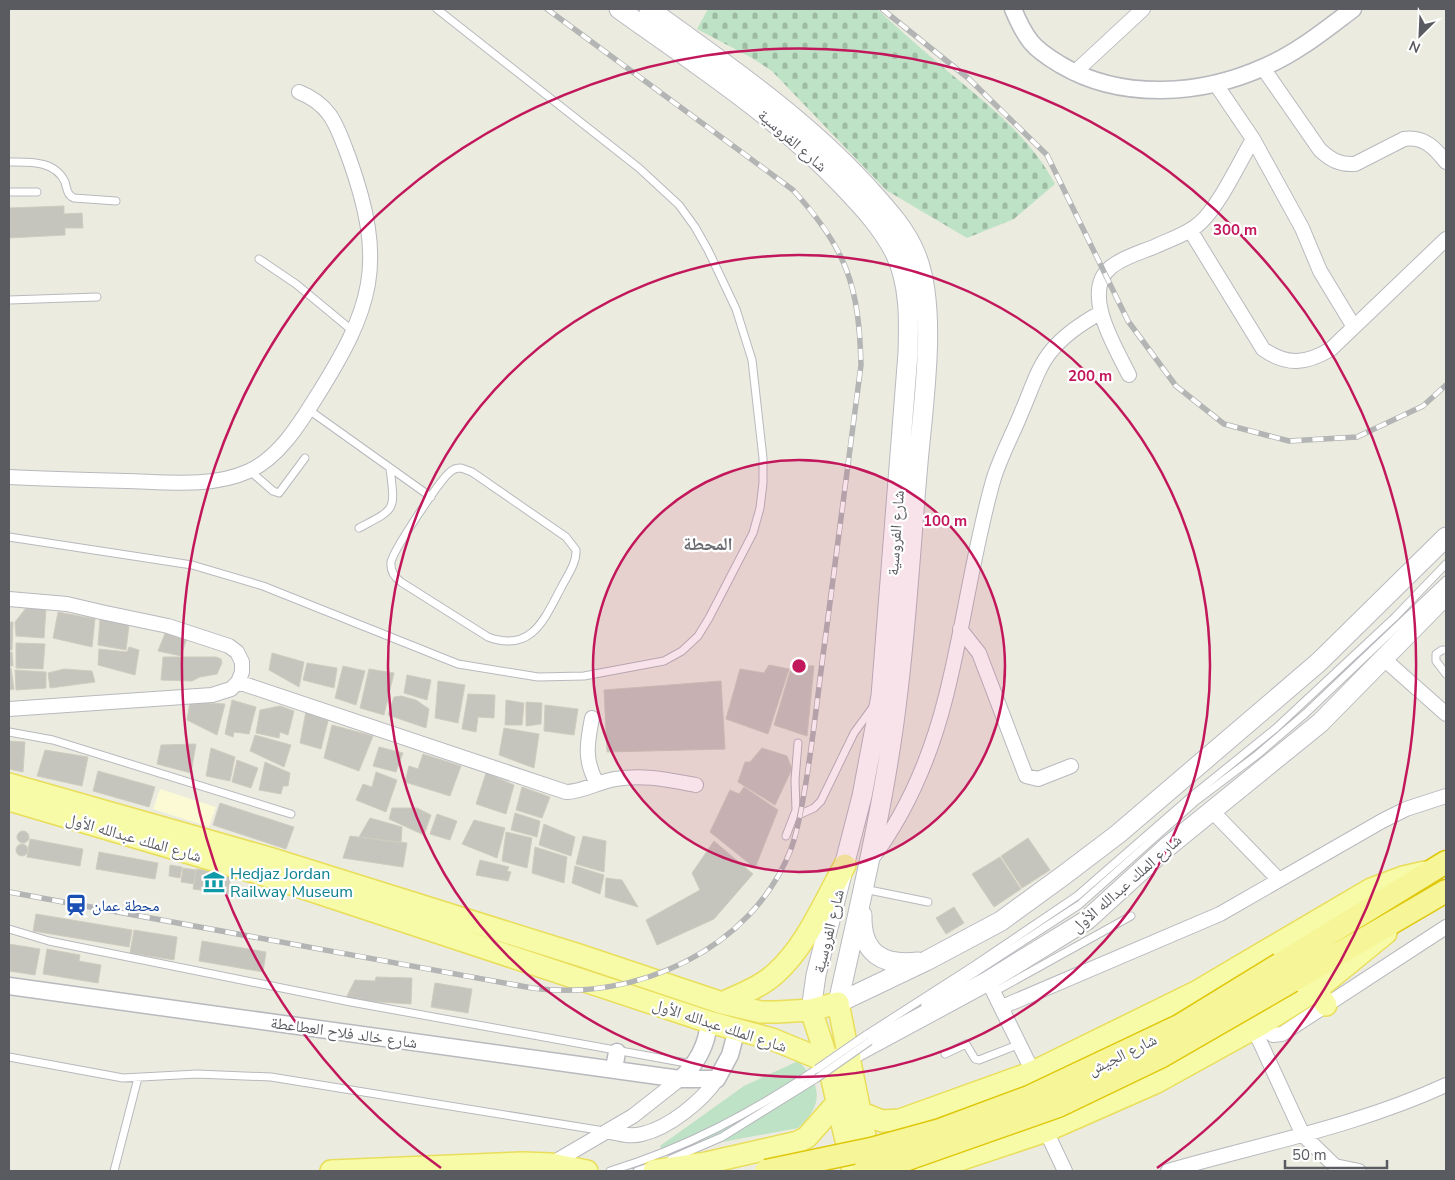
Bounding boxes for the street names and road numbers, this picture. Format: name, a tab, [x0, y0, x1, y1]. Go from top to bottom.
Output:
street label: شارع الفروسية	[753, 104, 832, 177]
street label: شارع الفروسية	[882, 490, 910, 576]
street label: شارع الملك عبدالله الأول	[63, 808, 204, 868]
street label: شارع الملك عبدالله الأول	[1067, 830, 1187, 938]
street label: شارع الفروسية	[808, 887, 850, 975]
street label: شارع الملك عبدالله الأول	[650, 994, 790, 1058]
street label: شارع خالد فلاح العطاعطة	[269, 1012, 419, 1054]
street label: شارع الجيش	[1084, 1029, 1161, 1081]

